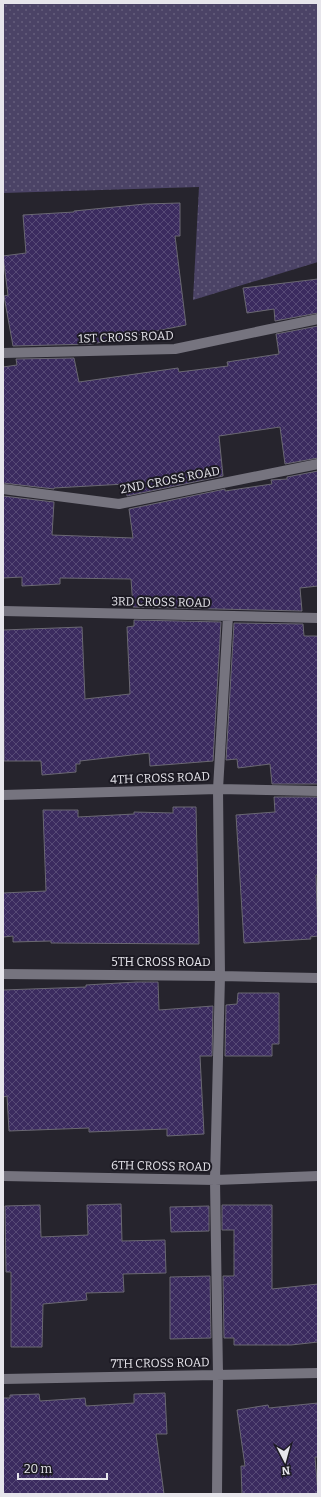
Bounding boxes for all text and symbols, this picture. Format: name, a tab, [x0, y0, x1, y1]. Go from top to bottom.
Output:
street label: 1ST CROSS ROAD	[78, 328, 174, 346]
street label: 2ND CROSS ROAD	[119, 463, 221, 497]
street label: 3RD CROSS ROAD	[111, 594, 211, 610]
street label: 4TH CROSS ROAD	[110, 769, 210, 787]
street label: 5TH CROSS ROAD	[111, 955, 211, 969]
street label: 6TH CROSS ROAD	[111, 1158, 211, 1174]
street label: 7TH CROSS ROAD	[110, 1355, 210, 1371]
north arrow	[265, 1441, 305, 1481]
scale bar	[18, 1455, 107, 1481]
text: 20 m	[24, 1462, 53, 1476]
text: N	[281, 1464, 291, 1477]

